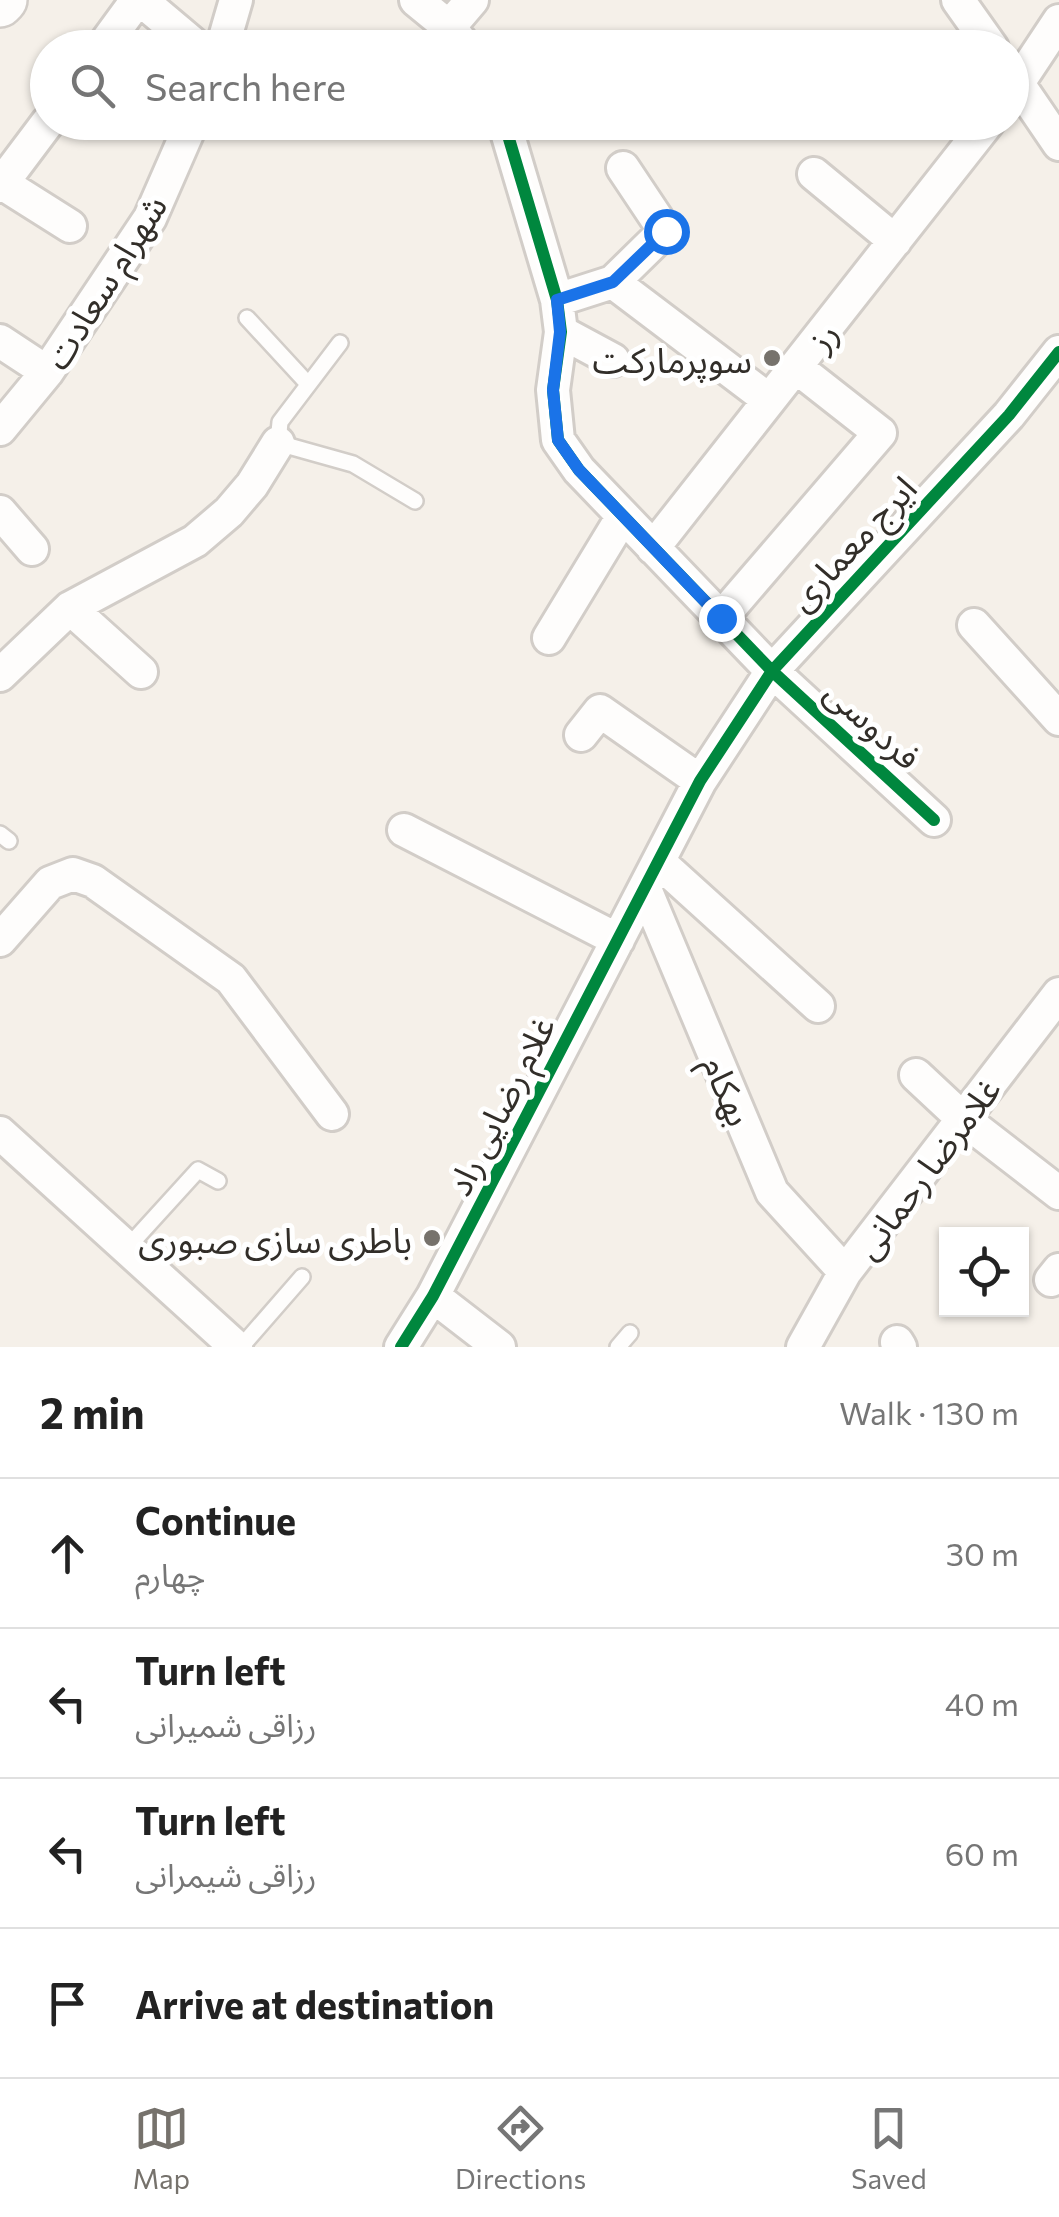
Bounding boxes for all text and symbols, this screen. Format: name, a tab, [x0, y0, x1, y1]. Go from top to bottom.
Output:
search box	[30, 30, 1029, 140]
icon: search	[65, 58, 120, 113]
text: Search here	[145, 62, 346, 109]
street label: شهرام سعادت	[33, 186, 180, 380]
route start	[644, 209, 690, 255]
street label: رز	[796, 312, 847, 360]
place label: سوپرمارکت	[592, 337, 752, 383]
marker: سوپرمارکت	[761, 347, 783, 369]
street label: ایرج معماری	[778, 466, 929, 623]
route end	[699, 596, 745, 642]
street label: فردوسی	[817, 669, 931, 778]
street label: غلام رضایی راد	[435, 1008, 569, 1205]
street label: بهکام	[689, 1048, 763, 1134]
street label: غلامرضا رحمانی	[844, 1068, 1010, 1267]
place label: باطری سازی صبوری	[138, 1217, 412, 1262]
marker: باطری سازی صبوری	[421, 1227, 443, 1249]
map controls	[939, 1227, 1029, 1317]
button: locate	[939, 1227, 1029, 1317]
text: 2 min	[40, 1386, 145, 1438]
text: Walk · 130 m	[839, 1392, 1019, 1432]
text: Continue	[135, 1496, 296, 1543]
icon: ahead	[40, 1526, 95, 1581]
text: 30 m	[946, 1533, 1019, 1573]
text: چهارم	[135, 1554, 205, 1594]
text: Turn left	[135, 1646, 286, 1693]
icon: left	[40, 1676, 95, 1731]
text: 40 m	[945, 1683, 1019, 1723]
text: رزاقی شمیرانی	[135, 1704, 316, 1744]
text: Turn left	[135, 1796, 286, 1843]
icon: left	[40, 1826, 95, 1881]
text: 60 m	[945, 1833, 1019, 1873]
text: رزاقی شیمرانی	[135, 1854, 316, 1894]
icon: arrive	[40, 1976, 95, 2031]
text: Arrive at destination	[135, 1980, 494, 2027]
tab: Map	[132, 2101, 190, 2195]
tab: Directions	[455, 2101, 586, 2195]
tab: Saved	[851, 2101, 927, 2195]

